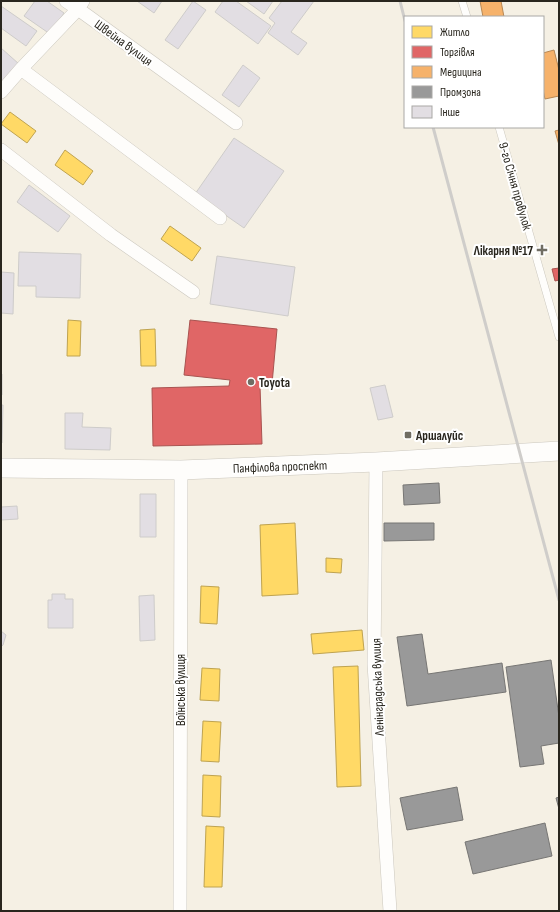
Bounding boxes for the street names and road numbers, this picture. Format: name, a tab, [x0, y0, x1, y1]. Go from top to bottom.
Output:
street label: Швейна вулиця	[91, 16, 156, 69]
street label: 9-го Січня провулок	[495, 140, 535, 232]
street label: Панфілова проспект	[233, 457, 328, 477]
street label: Ленінградська вулиця	[368, 638, 388, 737]
street label: Воїнська вулиця	[173, 654, 189, 726]

